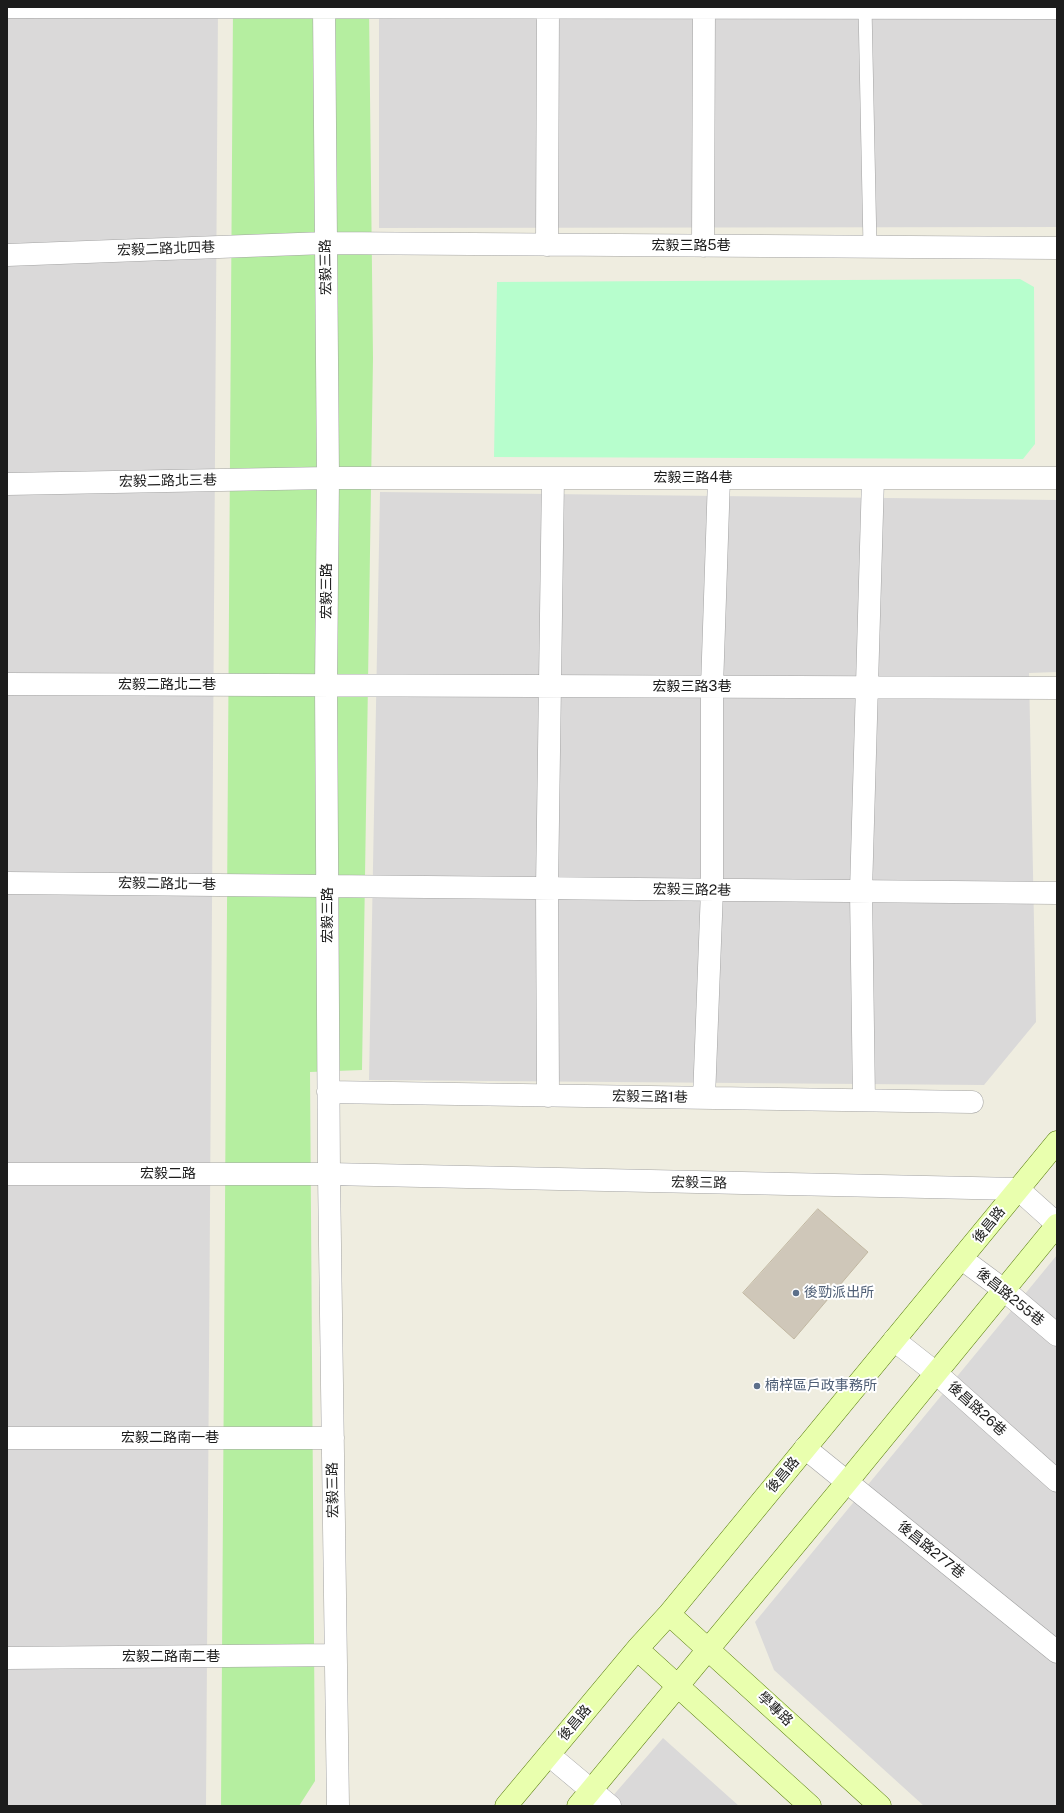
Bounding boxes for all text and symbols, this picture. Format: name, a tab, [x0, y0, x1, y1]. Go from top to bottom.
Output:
street label: 宏毅三路5巷	[652, 238, 730, 254]
street label: 宏毅二路北四巷	[117, 239, 215, 259]
street label: 宏毅三路	[317, 239, 335, 295]
street label: 宏毅三路4巷	[654, 470, 732, 486]
street label: 宏毅二路北三巷	[119, 472, 217, 490]
street label: 宏毅三路	[319, 563, 335, 619]
street label: 宏毅二路北二巷	[118, 677, 216, 693]
street label: 宏毅三路3巷	[653, 679, 731, 695]
street label: 宏毅二路北一巷	[118, 875, 216, 893]
street label: 宏毅三路2巷	[653, 881, 731, 899]
street label: 宏毅三路	[320, 887, 336, 943]
street label: 宏毅三路1巷	[612, 1088, 688, 1106]
street label: 宏毅二路	[140, 1166, 196, 1182]
street label: 宏毅三路	[671, 1174, 727, 1192]
street label: 後昌路	[969, 1203, 1009, 1247]
street label: 後昌路255巷	[973, 1265, 1047, 1329]
place label: 後勁派出所	[804, 1285, 874, 1301]
marker: 後勁派出所	[791, 1288, 801, 1298]
place label: 楠梓區戶政事務所	[765, 1378, 877, 1394]
street label: 後昌路26巷	[944, 1378, 1010, 1440]
marker: 楠梓區戶政事務所	[752, 1381, 762, 1391]
street label: 宏毅二路南一巷	[121, 1430, 219, 1446]
street label: 後昌路	[763, 1454, 803, 1496]
street label: 宏毅三路	[324, 1462, 342, 1518]
street label: 後昌路277巷	[894, 1518, 968, 1582]
street label: 宏毅二路南二巷	[122, 1649, 220, 1665]
street label: 學專路	[754, 1689, 796, 1729]
street label: 後昌路	[555, 1702, 595, 1744]

